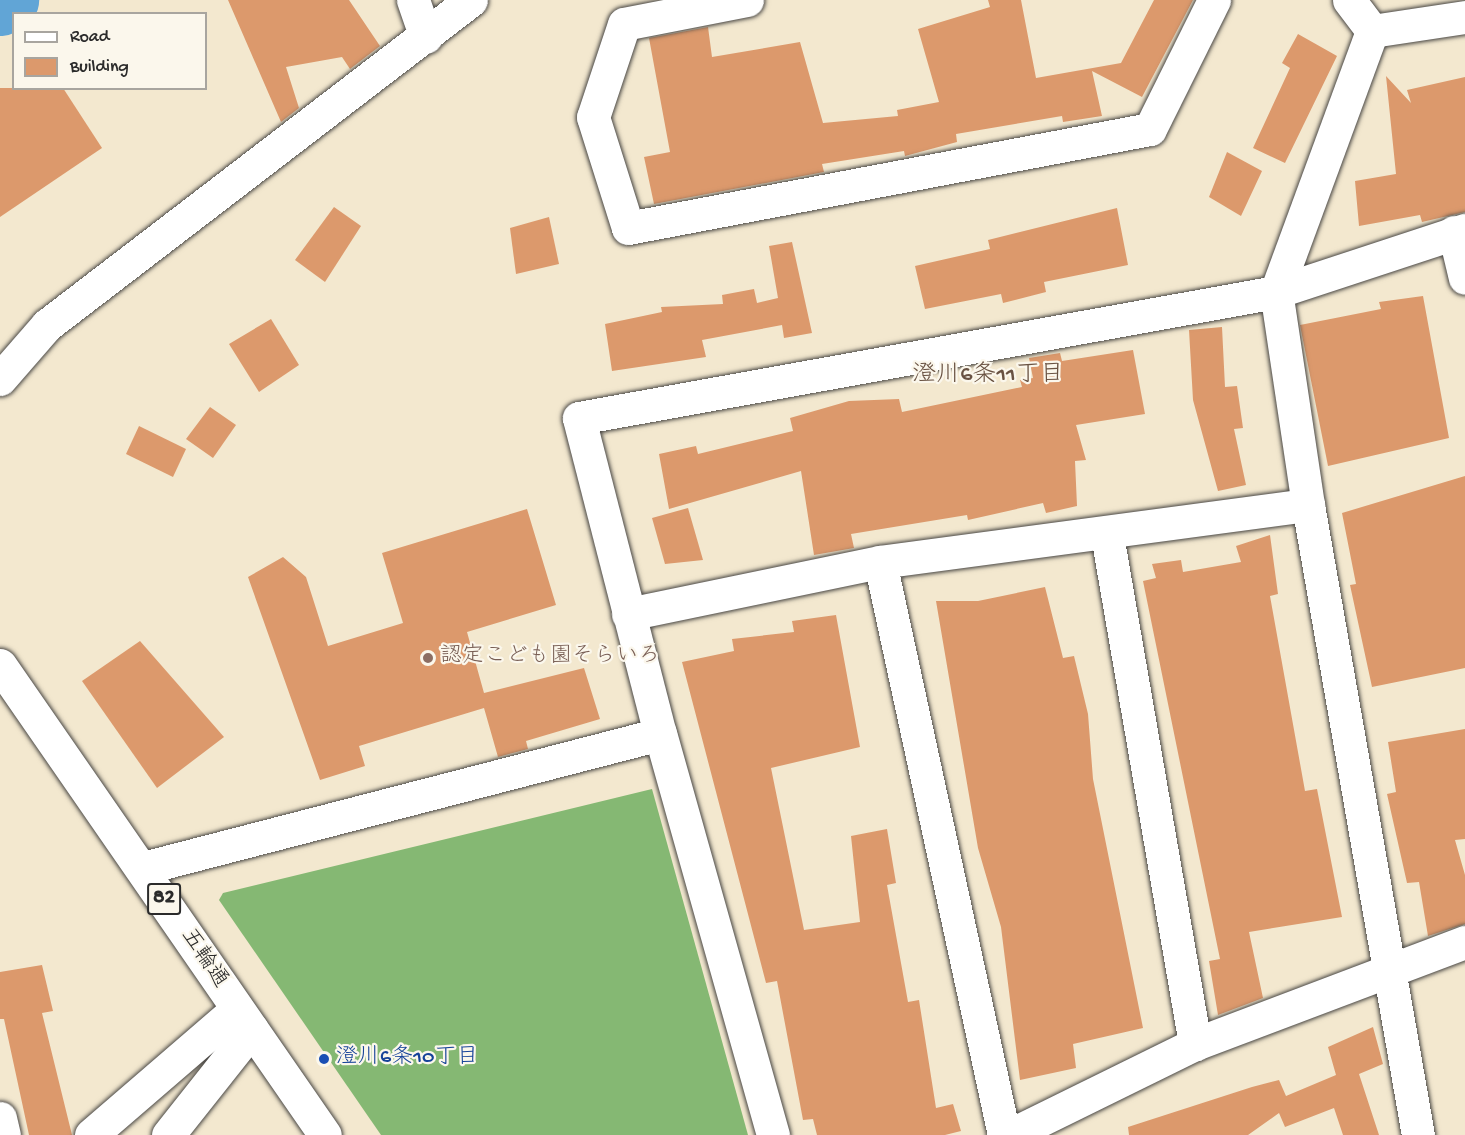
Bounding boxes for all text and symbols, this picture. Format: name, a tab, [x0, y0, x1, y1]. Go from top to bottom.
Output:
legend	[12, 12, 207, 90]
text: Road	[70, 27, 109, 48]
text: Building	[70, 57, 129, 78]
district label: 澄川6条11丁目	[912, 362, 1064, 390]
place label: 認定こども園そらいろ	[440, 645, 660, 671]
marker: 認定こども園そらいろ	[421, 651, 435, 665]
road number: 82	[146, 881, 182, 917]
street label: 五輪通	[174, 924, 232, 994]
place label: 澄川6条10丁目	[336, 1046, 479, 1072]
marker: 澄川6条10丁目	[317, 1052, 331, 1066]

